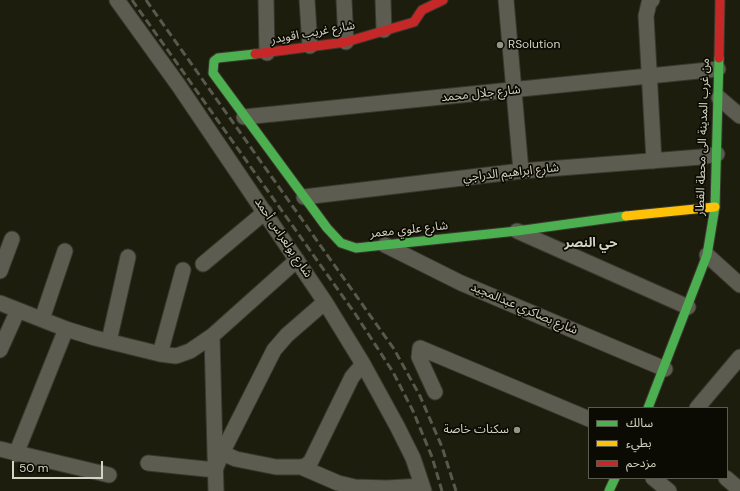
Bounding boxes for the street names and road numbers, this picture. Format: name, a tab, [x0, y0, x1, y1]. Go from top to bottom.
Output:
street label: شارع غريب اقويدر	[270, 19, 356, 47]
street label: من غرب المدينة الى محطة القطار	[693, 58, 713, 216]
street label: شارع جلال محمد	[441, 83, 521, 105]
street label: شارع ابراهيم الدراجي	[462, 161, 560, 185]
street label: شارع بولعراس أحمد	[251, 195, 315, 281]
street label: شارع علوي معمر	[369, 219, 449, 241]
street label: شارع بصاكري عبدالمجيد	[468, 280, 580, 338]

